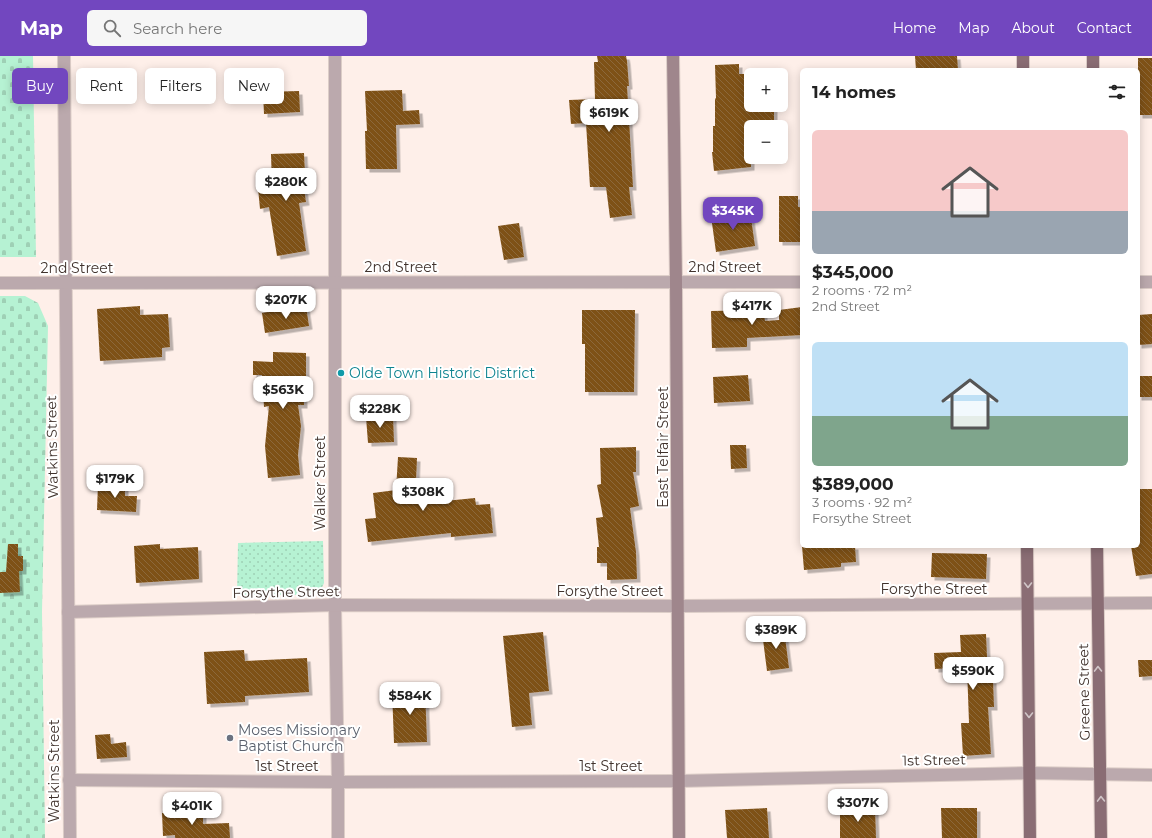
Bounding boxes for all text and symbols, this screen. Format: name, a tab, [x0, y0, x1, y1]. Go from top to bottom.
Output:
search box	[87, 10, 367, 46]
text: Map	[20, 17, 63, 40]
icon: search	[101, 17, 123, 39]
text: Search here	[133, 19, 222, 38]
text: Home	[893, 19, 936, 37]
text: Map	[958, 19, 989, 37]
text: About	[1011, 19, 1055, 37]
text: Contact	[1077, 19, 1132, 37]
chip: Buy	[12, 68, 68, 104]
chip: Rent	[76, 68, 137, 104]
chip: Filters	[145, 68, 216, 104]
chip: New	[224, 68, 284, 104]
map controls	[744, 68, 788, 164]
button: +	[744, 68, 788, 112]
icon: filters	[1106, 81, 1128, 103]
text: 14 homes	[812, 82, 896, 102]
pin: $619K	[581, 99, 637, 133]
text: $619K	[589, 104, 629, 120]
button: −	[744, 120, 788, 164]
icon: home	[934, 156, 1006, 228]
pin: $280K	[258, 168, 314, 202]
text: $280K	[265, 173, 308, 189]
pin: $345K	[705, 197, 761, 231]
text: $345K	[712, 202, 754, 218]
street label: 2nd Street	[365, 258, 438, 276]
street label: 2nd Street	[689, 258, 762, 276]
street label: 2nd Street	[41, 259, 114, 277]
text: $345,000	[812, 262, 894, 282]
text: 2 rooms · 72 m²	[812, 282, 912, 298]
pin: $207K	[258, 286, 314, 320]
text: $207K	[265, 291, 307, 307]
pin: $417K	[724, 292, 780, 326]
text: $417K	[732, 297, 772, 313]
text: 2nd Street	[812, 298, 880, 314]
place label: Olde Town Historic District	[349, 364, 535, 382]
marker: Olde Town Historic District	[336, 368, 346, 378]
icon: home	[934, 368, 1006, 440]
pin: $563K	[255, 376, 311, 410]
text: $563K	[262, 381, 304, 397]
street label: East Telfair Street	[654, 386, 672, 508]
street label: Watkins Street	[42, 395, 62, 499]
pin: $228K	[352, 395, 408, 429]
text: $228K	[359, 400, 401, 416]
street label: Walker Street	[311, 435, 329, 530]
pin: $179K	[87, 465, 143, 499]
text: $179K	[95, 470, 135, 486]
text: $389,000	[812, 474, 894, 494]
pin: $308K	[395, 478, 451, 512]
text: $308K	[402, 483, 444, 499]
text: 3 rooms · 92 m²	[812, 494, 912, 510]
text: Forsythe Street	[812, 510, 911, 526]
street label: Forsythe Street	[880, 580, 988, 598]
street label: Forsythe Street	[232, 582, 340, 602]
street label: Forsythe Street	[556, 582, 664, 600]
one-way arrow	[1024, 582, 1032, 588]
pin: $389K	[748, 616, 804, 650]
text: $389K	[755, 621, 797, 637]
street label: Greene Street	[1074, 643, 1094, 741]
pin: $590K	[945, 657, 1001, 691]
text: $590K	[952, 662, 994, 678]
one-way arrow	[1094, 666, 1103, 672]
pin: $584K	[382, 682, 438, 716]
text: $584K	[388, 687, 432, 703]
one-way arrow	[1025, 712, 1033, 718]
street label: Watkins Street	[45, 719, 63, 823]
place label: Moses Missionary Baptist Church	[238, 721, 361, 755]
marker: Moses Missionary Baptist Church	[225, 733, 235, 743]
street label: 1st Street	[902, 750, 966, 770]
street label: 1st Street	[255, 757, 319, 775]
street label: 1st Street	[579, 757, 643, 775]
pin: $307K	[830, 789, 886, 823]
pin: $401K	[164, 792, 220, 826]
text: $307K	[837, 794, 879, 810]
one-way arrow	[1097, 796, 1105, 802]
text: $401K	[172, 797, 212, 813]

